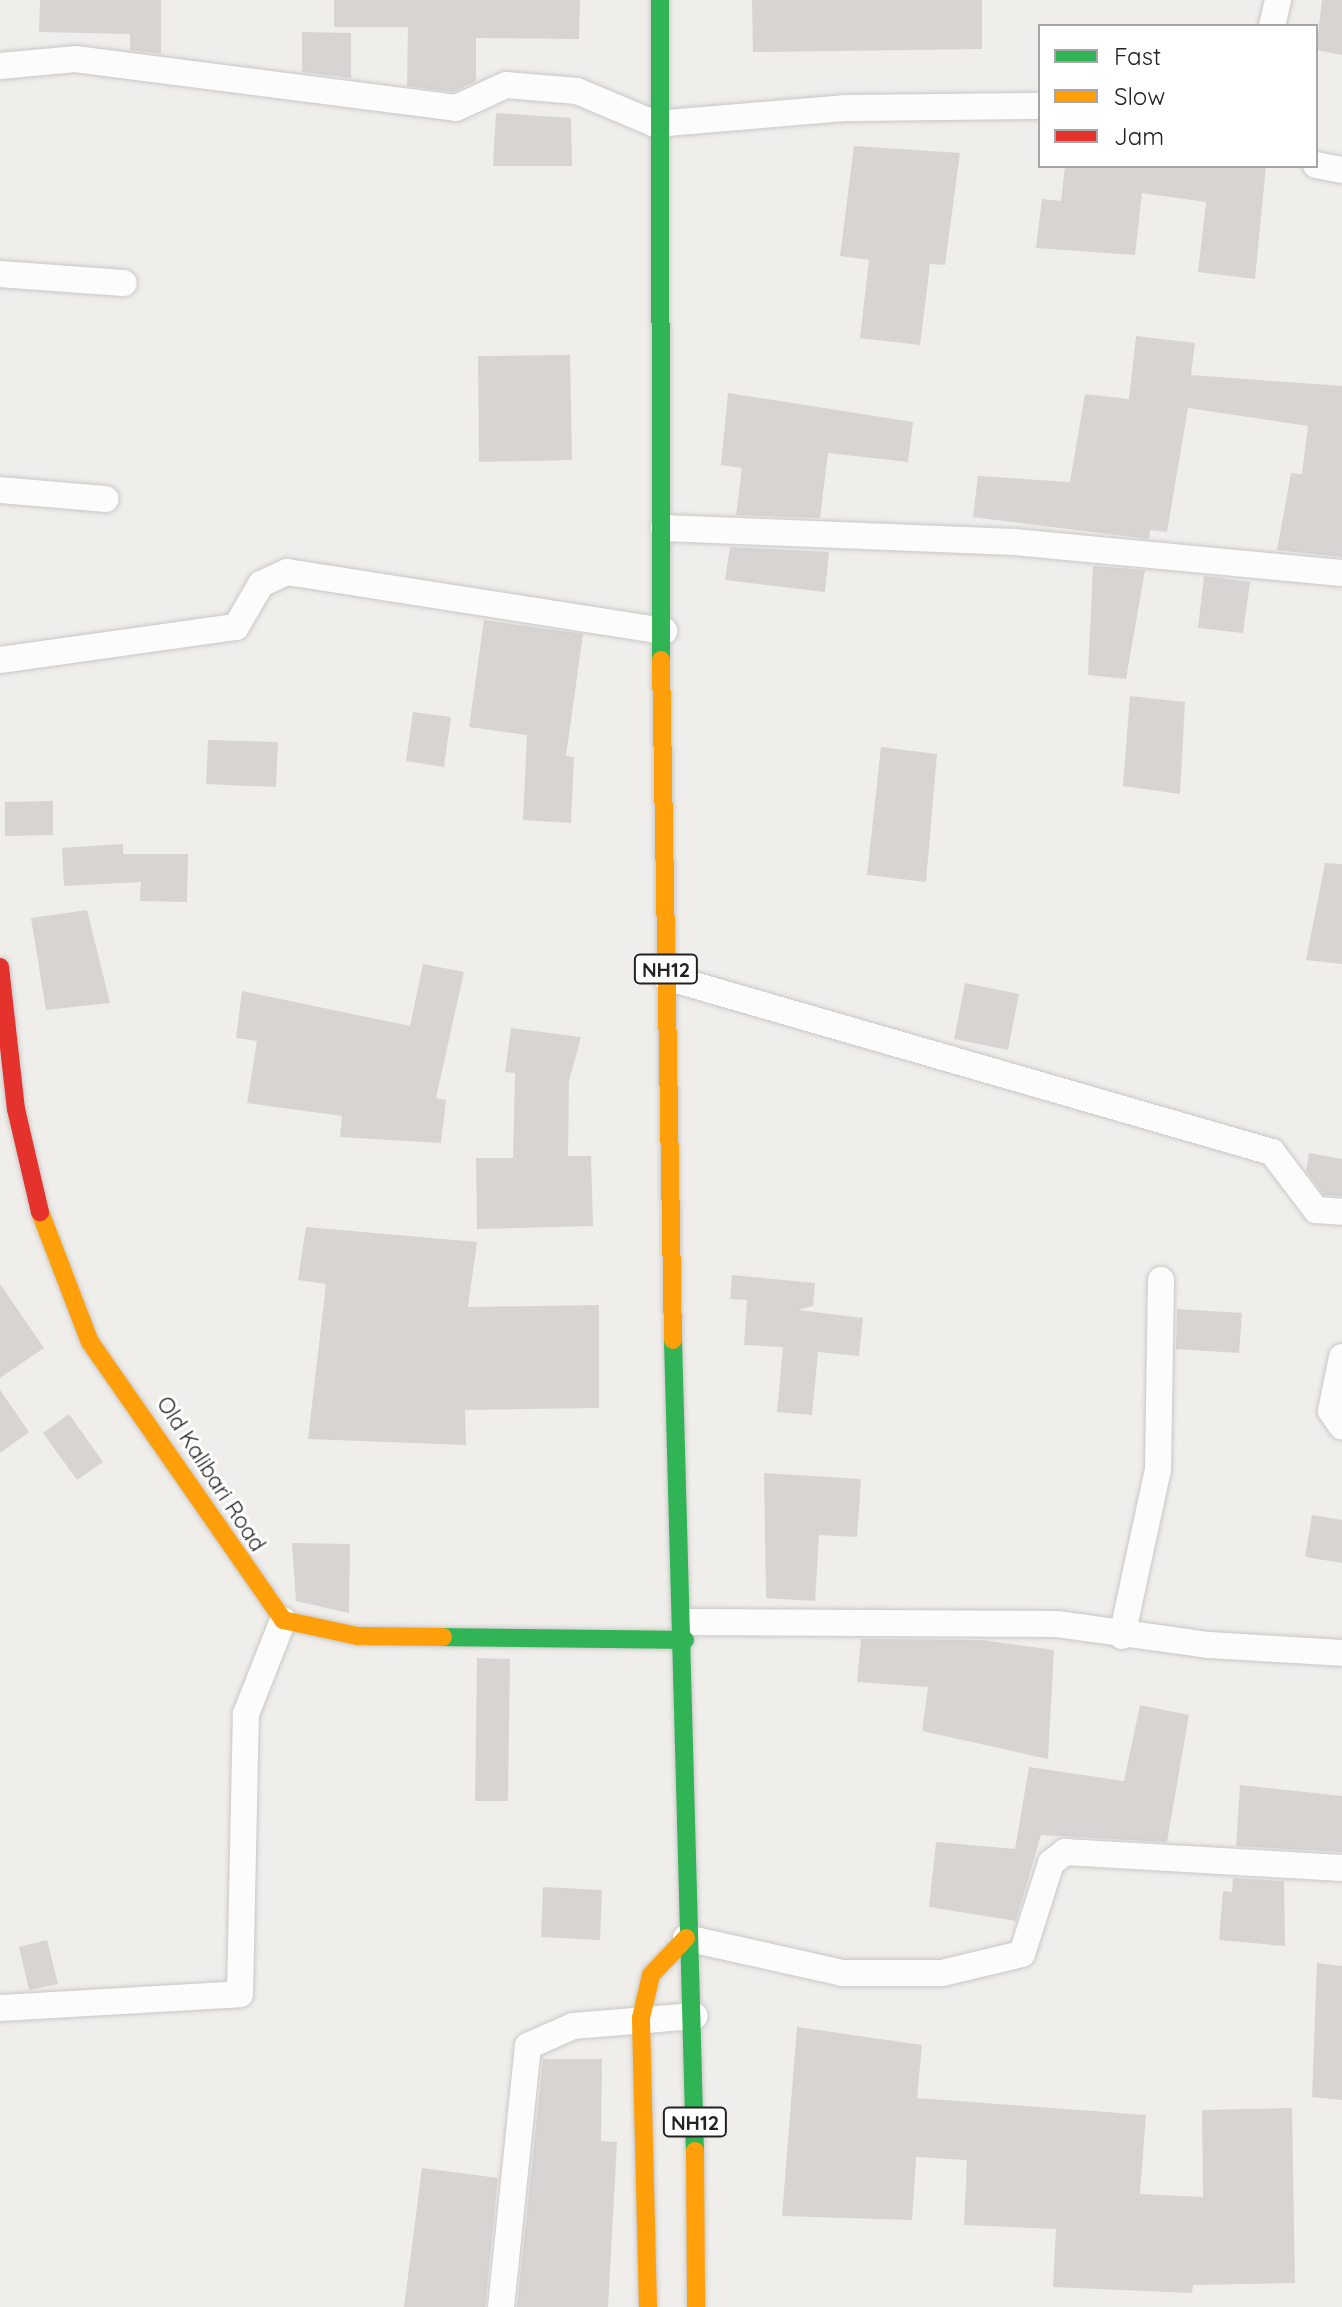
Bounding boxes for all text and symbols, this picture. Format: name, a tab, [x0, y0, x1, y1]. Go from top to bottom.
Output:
legend	[1038, 24, 1318, 168]
text: Fast	[1114, 41, 1161, 71]
text: Slow	[1114, 81, 1165, 111]
text: Jam	[1114, 121, 1164, 151]
road number: NH12	[632, 953, 700, 985]
street label: Old Kalibari Road	[151, 1392, 271, 1556]
road number: NH12	[661, 2106, 729, 2138]

